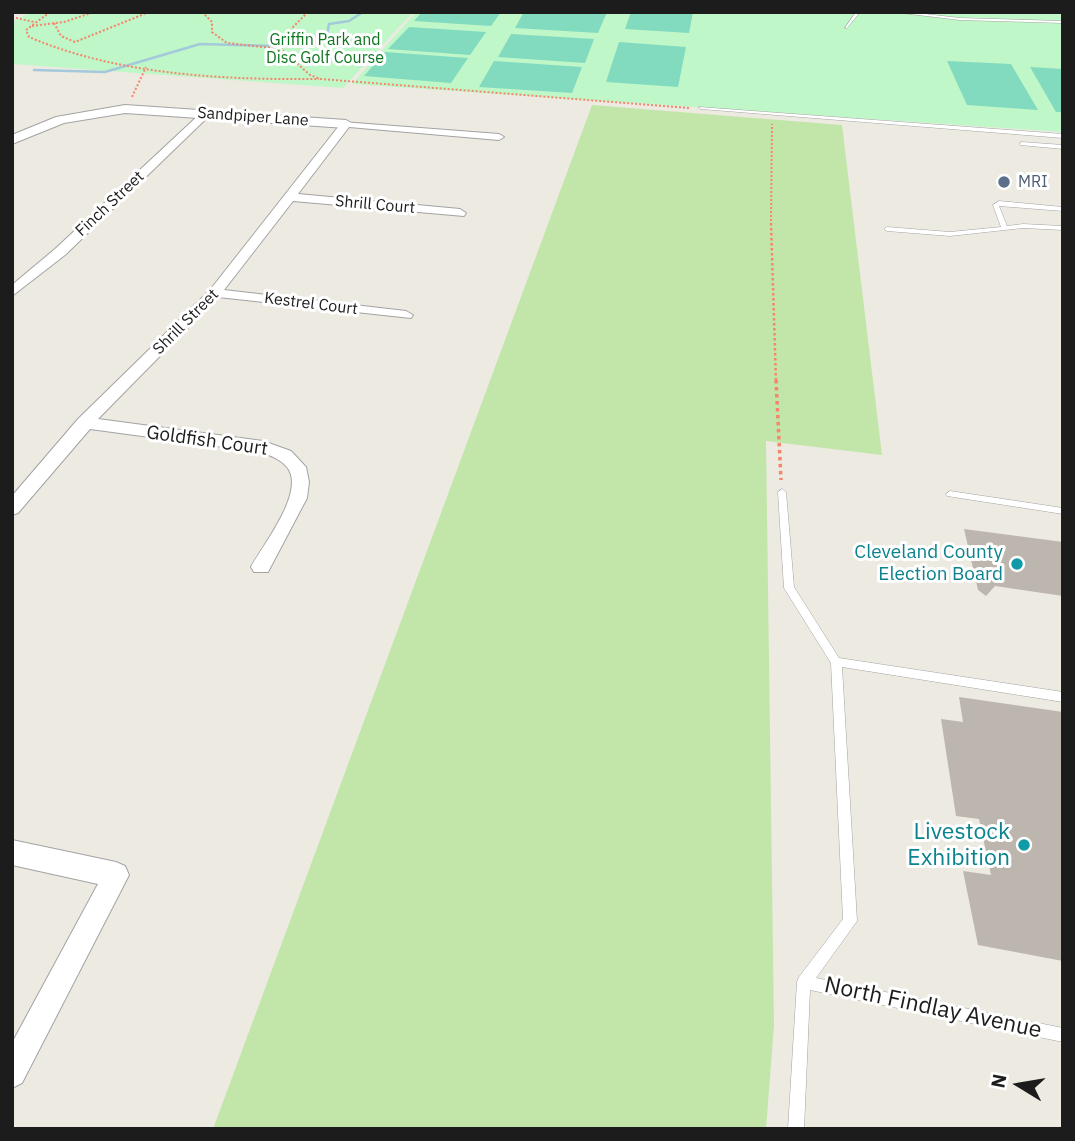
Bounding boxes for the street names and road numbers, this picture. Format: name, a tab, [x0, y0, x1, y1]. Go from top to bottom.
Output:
street label: Sandpiper Lane	[197, 104, 309, 130]
street label: Finch Street	[72, 167, 148, 241]
street label: Shrill Court	[334, 192, 416, 218]
street label: Shrill Street	[149, 285, 223, 359]
street label: Kestrel Court	[263, 289, 359, 319]
street label: Goldfish Court	[145, 421, 269, 461]
street label: North Findlay Avenue	[822, 971, 1044, 1045]

